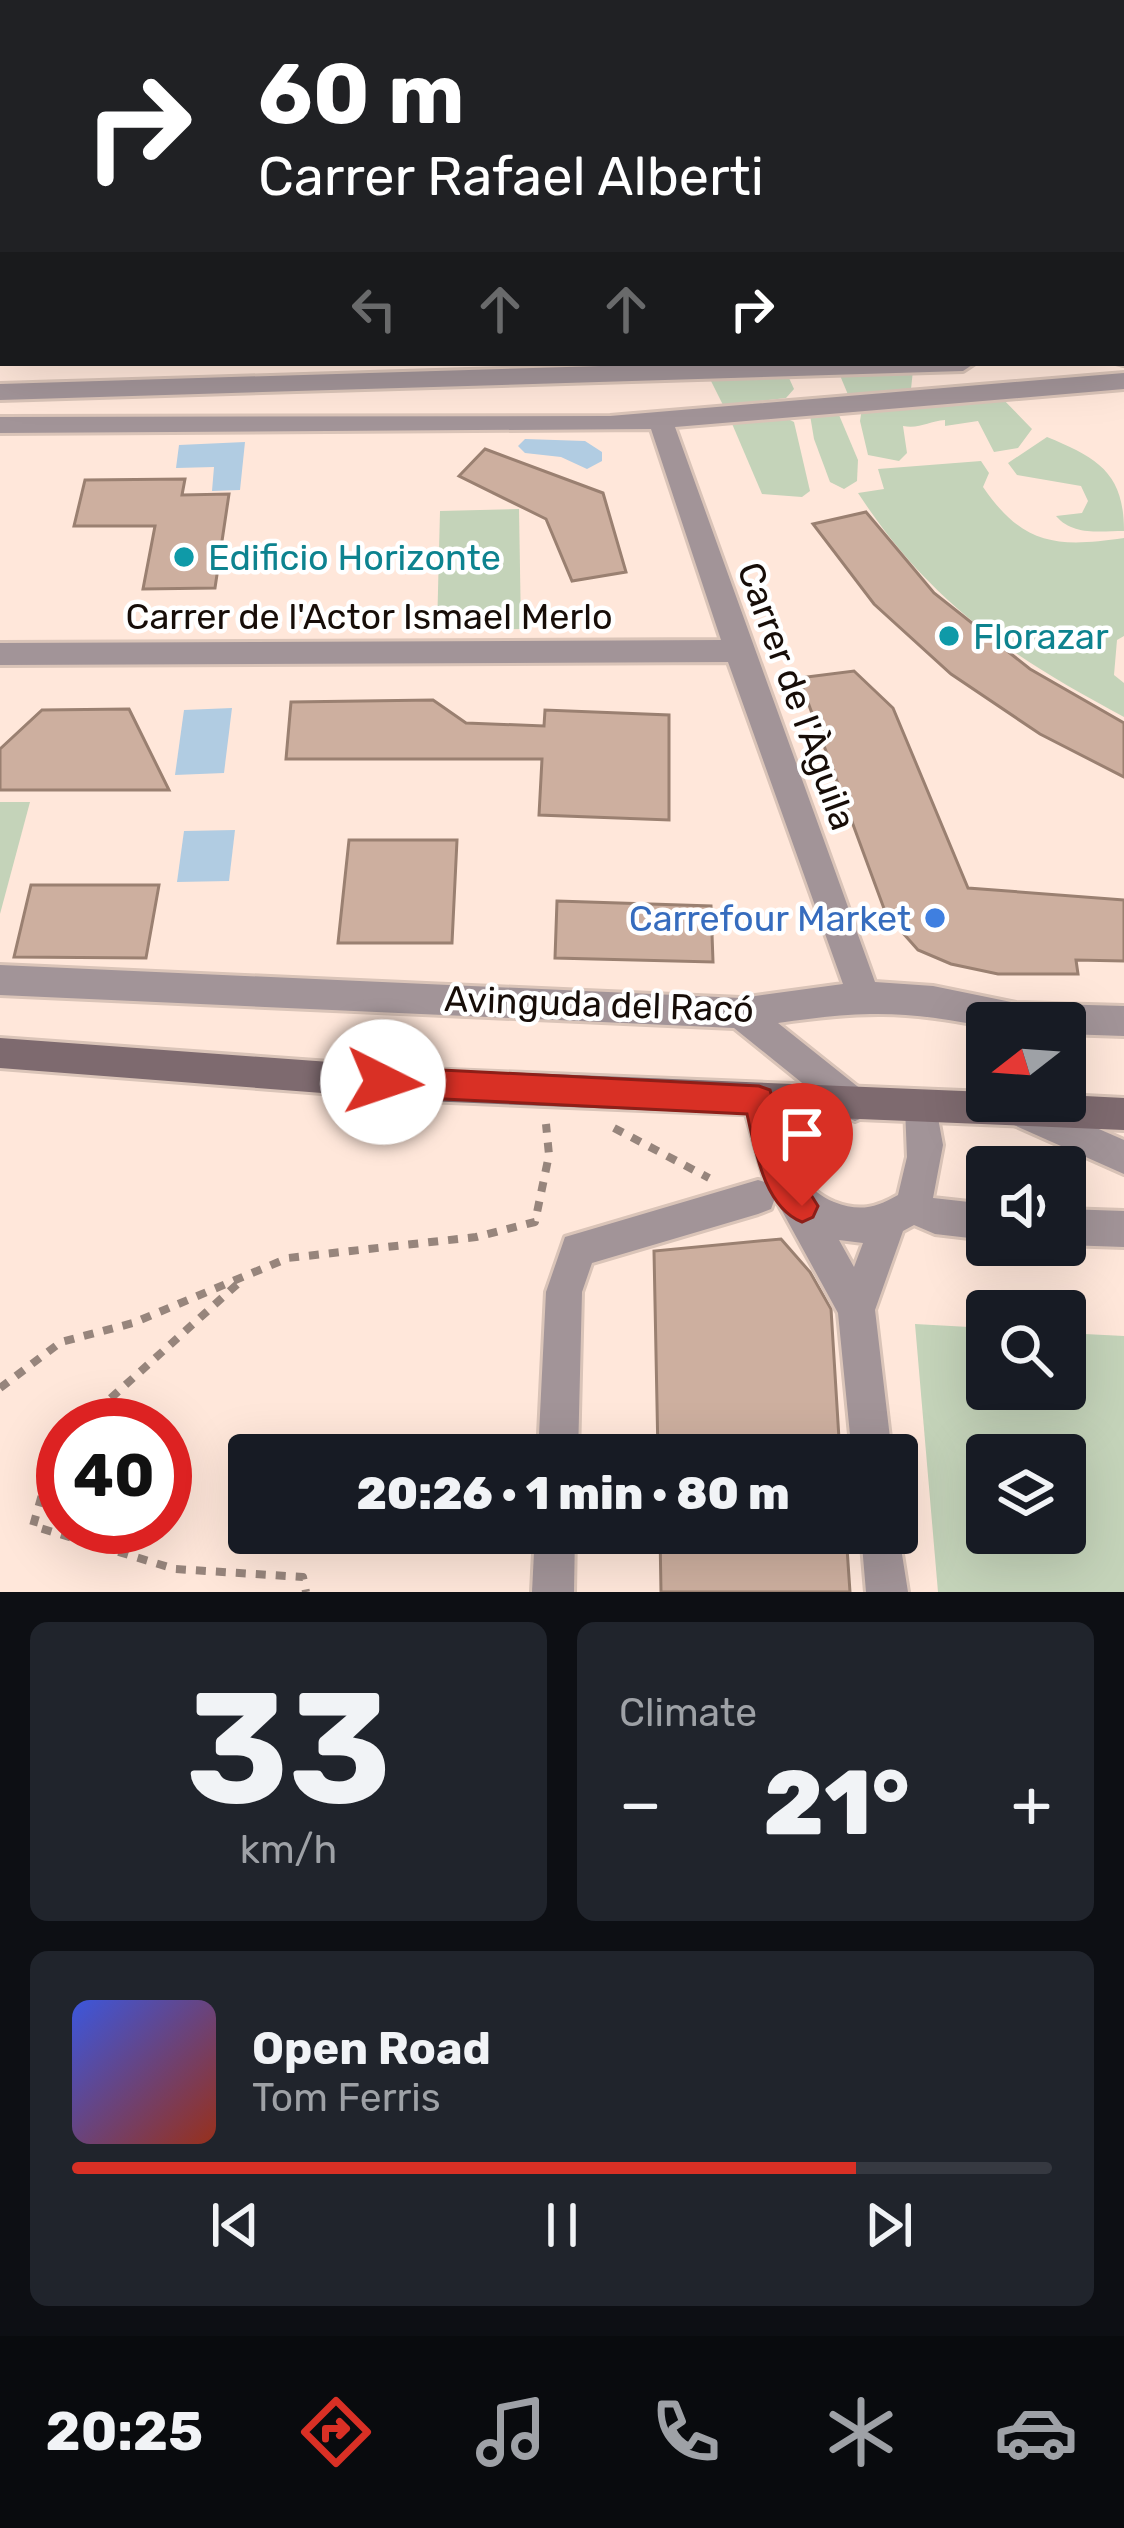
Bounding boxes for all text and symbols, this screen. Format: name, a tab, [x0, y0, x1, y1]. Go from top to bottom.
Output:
text: 60 m	[258, 44, 465, 144]
icon: right	[60, 48, 216, 204]
text: Carrer Rafael Alberti	[258, 145, 764, 209]
icon: left	[341, 276, 407, 342]
icon: ahead	[467, 276, 533, 342]
icon: ahead	[593, 276, 659, 342]
icon: right	[719, 276, 785, 342]
place label: Edificio Horizonte	[208, 536, 501, 579]
marker: Edificio Horizonte	[171, 544, 197, 570]
street label: Carrer de l'Àguila	[729, 556, 865, 836]
street label: Carrer de l'Actor Ismael Merlo	[125, 595, 613, 638]
place label: Florazar	[973, 615, 1109, 658]
marker: Florazar	[936, 623, 962, 649]
place label: Carrefour Market	[629, 897, 911, 940]
marker: Carrefour Market	[922, 905, 948, 931]
street label: Avinguda del Racó	[443, 977, 755, 1031]
north arrow	[966, 1002, 1086, 1122]
map controls	[966, 1002, 1086, 1554]
position arrow	[320, 1019, 446, 1145]
pin	[751, 1083, 853, 1206]
icon: arrive	[769, 1101, 835, 1167]
button: sound	[966, 1146, 1086, 1266]
button: search	[966, 1290, 1086, 1410]
speed limit sign: 40	[36, 1398, 192, 1554]
button: layers	[966, 1434, 1086, 1554]
text: 20:26 · 1 min · 80 m	[356, 1467, 790, 1520]
text: 33	[186, 1656, 391, 1841]
text: Climate	[619, 1690, 757, 1736]
text: 21°	[763, 1750, 909, 1857]
text: −	[619, 1764, 662, 1843]
text: +	[1011, 1764, 1052, 1843]
text: km/h	[240, 1827, 337, 1873]
text: Open Road	[252, 2022, 491, 2075]
text: Tom Ferris	[252, 2075, 441, 2121]
icon: previous	[202, 2192, 268, 2258]
icon: pause	[529, 2192, 595, 2258]
icon: next	[856, 2192, 922, 2258]
icon: directions	[294, 2390, 378, 2474]
icon: music	[469, 2390, 553, 2474]
icon: phone	[644, 2390, 728, 2474]
icon: climate	[819, 2390, 903, 2474]
icon: car	[994, 2390, 1078, 2474]
text: 20:25	[46, 2400, 203, 2464]

